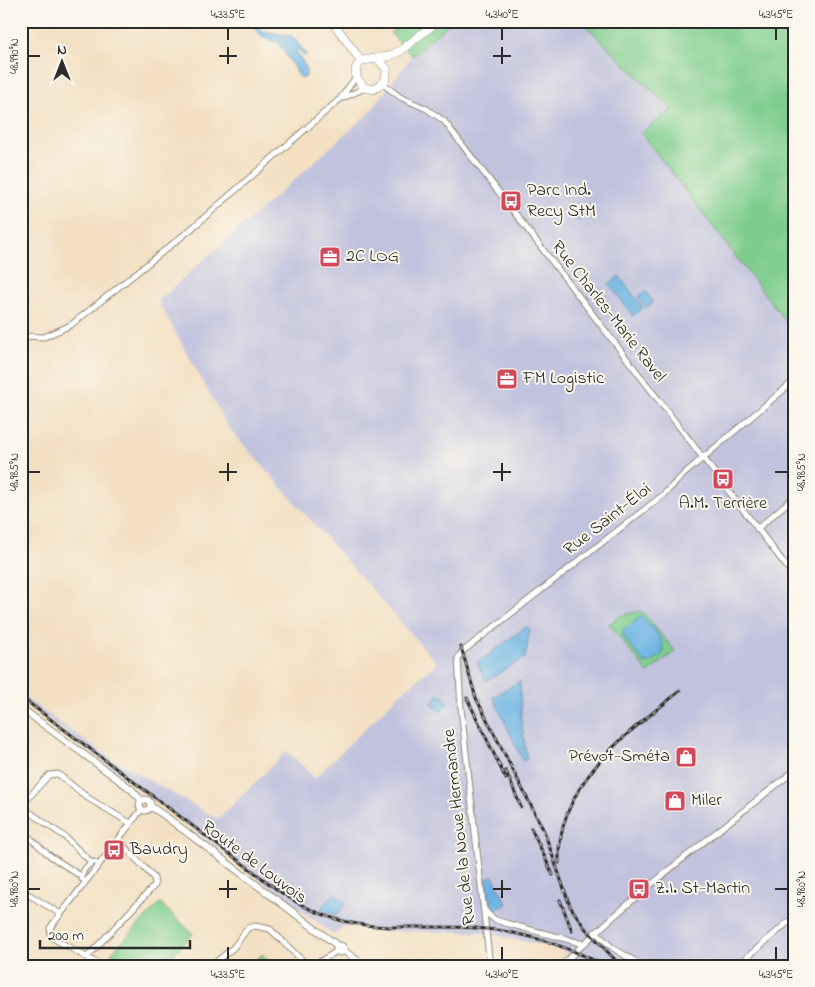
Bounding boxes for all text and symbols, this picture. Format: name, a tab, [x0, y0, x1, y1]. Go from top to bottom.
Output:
text: 4.335°E	[211, 6, 245, 24]
text: 4.340°E	[486, 6, 518, 24]
text: 4.345°E	[759, 6, 793, 24]
text: 48.990°N	[6, 38, 24, 74]
north arrow	[38, 38, 88, 88]
text: N	[57, 40, 67, 61]
place label: Parc Ind. Recy StM	[527, 178, 596, 225]
bus stop icon: Parc Ind. Recy StM	[499, 189, 523, 213]
street label: Rue Charles-Marie Ravel	[544, 236, 672, 388]
place label: 2C LOG	[346, 244, 399, 270]
office icon: 2C LOG	[318, 245, 342, 269]
place label: FM Logistic	[522, 366, 604, 393]
office icon: FM Logistic	[495, 367, 519, 391]
text: 48.985°N	[6, 453, 24, 491]
text: 48.985°N	[793, 453, 811, 491]
bus stop icon: A.M. Terrière	[711, 467, 735, 491]
street label: Rue Saint-Éloi	[558, 477, 658, 563]
place label: A.M. Terrière	[679, 491, 768, 517]
street label: Rue de la Noue Hermandre	[437, 727, 483, 927]
place label: Prévot-Sméta	[569, 744, 670, 770]
shop icon: Prévot-Sméta	[674, 745, 698, 769]
place label: Miler	[691, 788, 722, 814]
shop icon: Miler	[663, 789, 687, 813]
street label: Route de Louvois	[196, 815, 312, 911]
place label: Baudry	[129, 837, 188, 863]
bus stop icon: Baudry	[102, 838, 126, 862]
text: 48.980°N	[6, 871, 24, 907]
text: 48.980°N	[793, 871, 811, 907]
place label: Z.I. St-Martin	[655, 876, 750, 902]
bus stop icon: Z.I. St-Martin	[627, 877, 651, 901]
scale bar	[40, 917, 190, 949]
text: 200 m	[48, 925, 84, 947]
text: 4.335°E	[211, 966, 245, 984]
text: 4.340°E	[486, 966, 518, 984]
text: 4.345°E	[759, 966, 793, 984]

